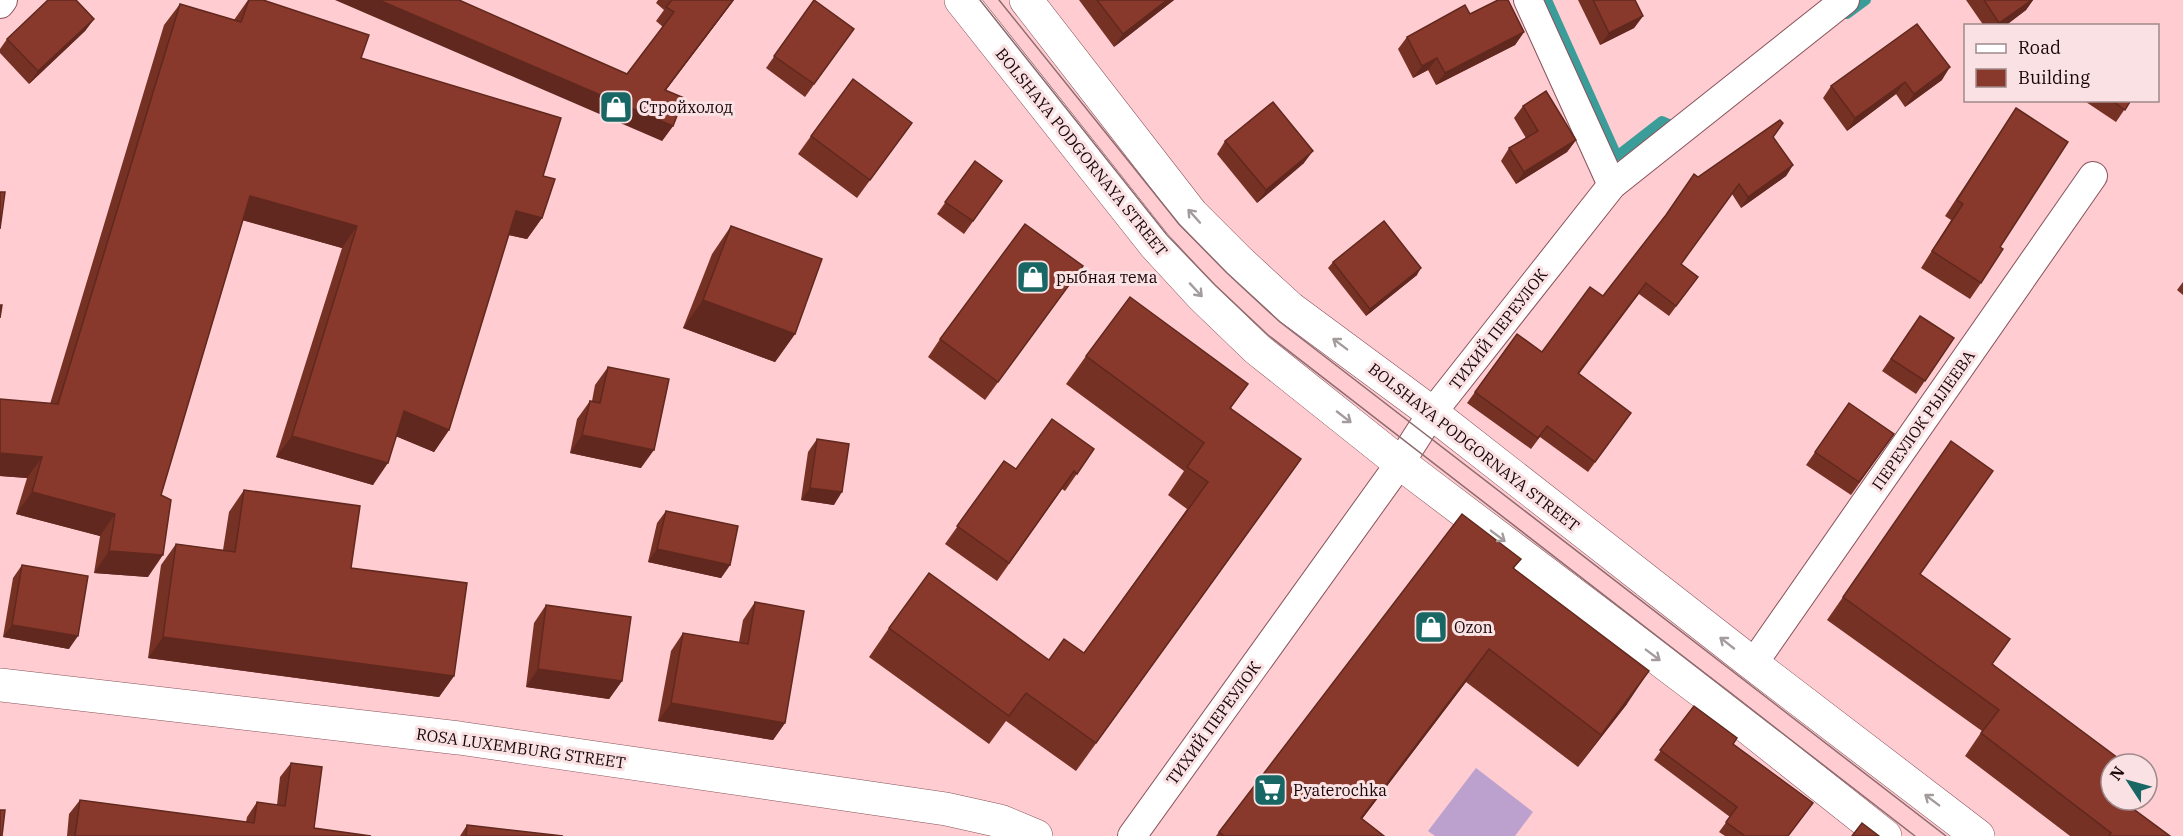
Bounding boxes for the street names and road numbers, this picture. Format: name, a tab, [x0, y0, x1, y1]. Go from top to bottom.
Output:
street label: BOLSHAYA PODGORNAYA STREET	[992, 44, 1172, 260]
street label: ТИХИЙ ПЕРЕУЛОК	[1445, 265, 1551, 393]
street label: ПЕРЕУЛОК РЫЛЕЕВА	[1867, 346, 1979, 494]
street label: BOLSHAYA PODGORNAYA STREET	[1364, 358, 1584, 536]
street label: ТИХИЙ ПЕРЕУЛОК	[1161, 657, 1265, 789]
street label: ROSA LUXEMBURG STREET	[415, 723, 627, 773]

